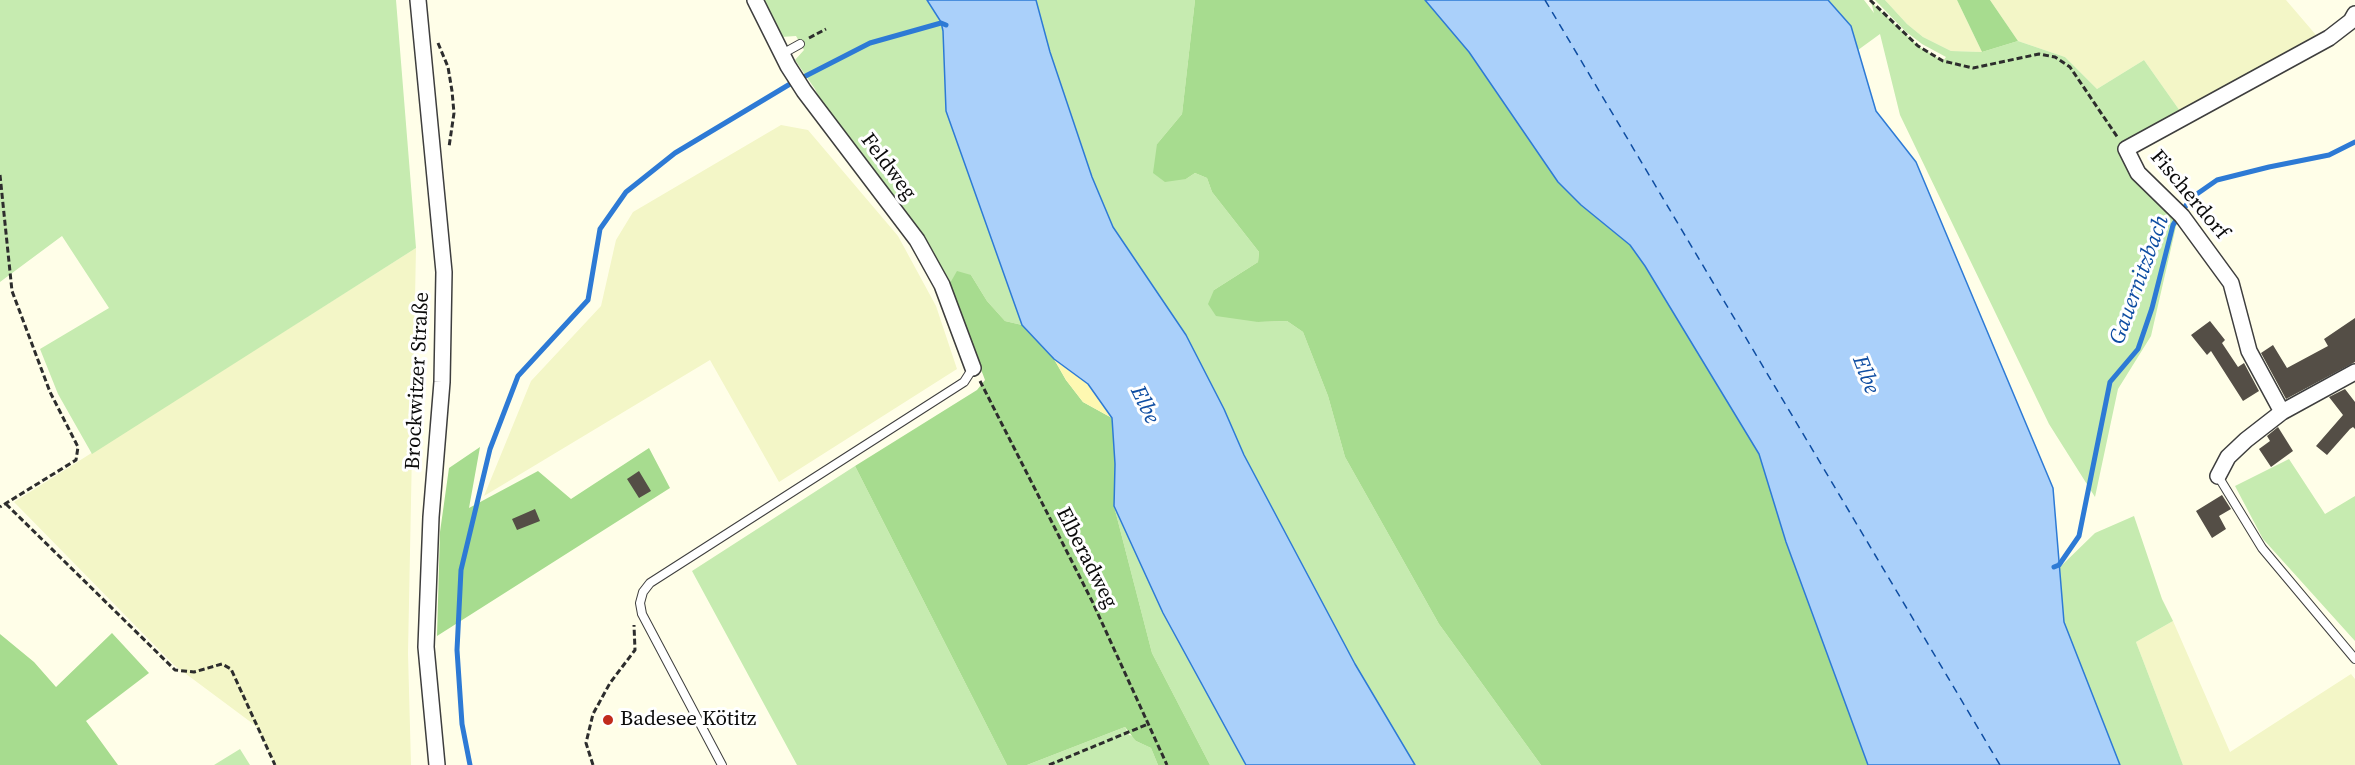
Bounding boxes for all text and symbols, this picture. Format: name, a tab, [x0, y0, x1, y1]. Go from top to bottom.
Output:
street label: Feldweg	[855, 129, 921, 205]
street label: Fischerdorf	[2144, 145, 2234, 245]
water label: Gauernitzbach	[2104, 212, 2176, 348]
street label: Brockwitzer Straße	[401, 291, 435, 471]
water label: Elbe	[1846, 352, 1884, 398]
water label: Elbe	[1124, 382, 1164, 428]
street label: Elberadweg	[1050, 503, 1122, 613]
place label: Badesee Kötitz	[620, 707, 756, 733]
marker: Badesee Kötitz	[601, 713, 615, 727]

